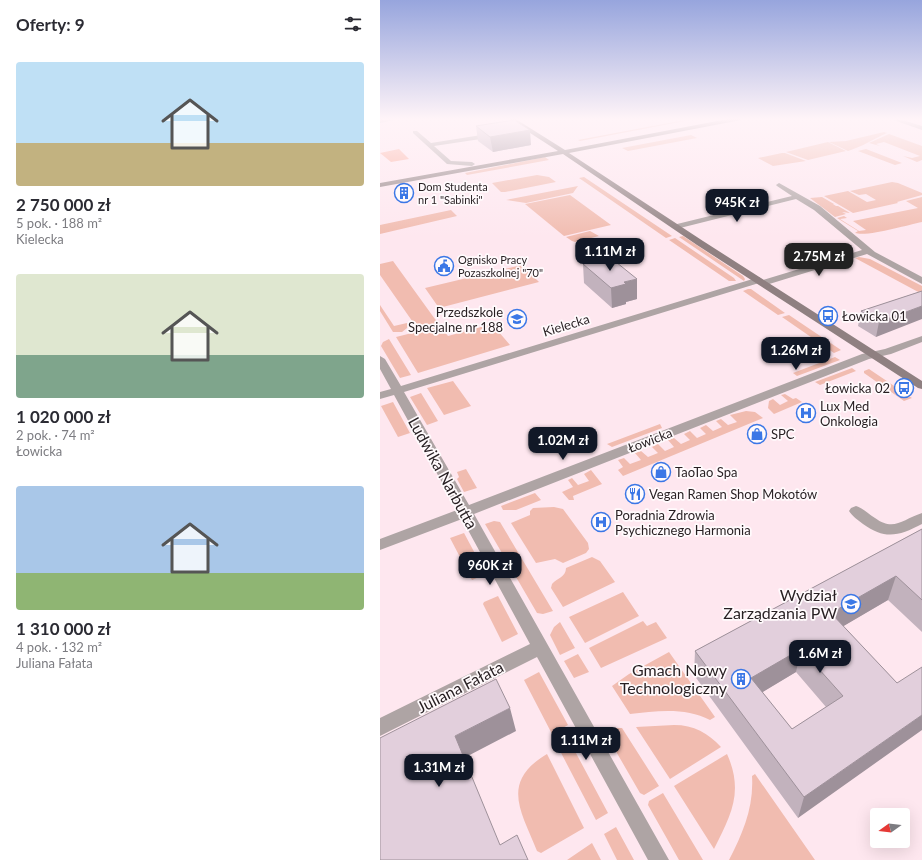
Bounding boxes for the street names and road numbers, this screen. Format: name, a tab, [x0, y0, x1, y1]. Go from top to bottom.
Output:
street label: Kielecka	[541, 310, 591, 340]
street label: Ludwika Narbutta	[405, 414, 482, 532]
street label: Łowicka	[626, 424, 674, 456]
street label: Juliana Fałata	[413, 657, 506, 716]

